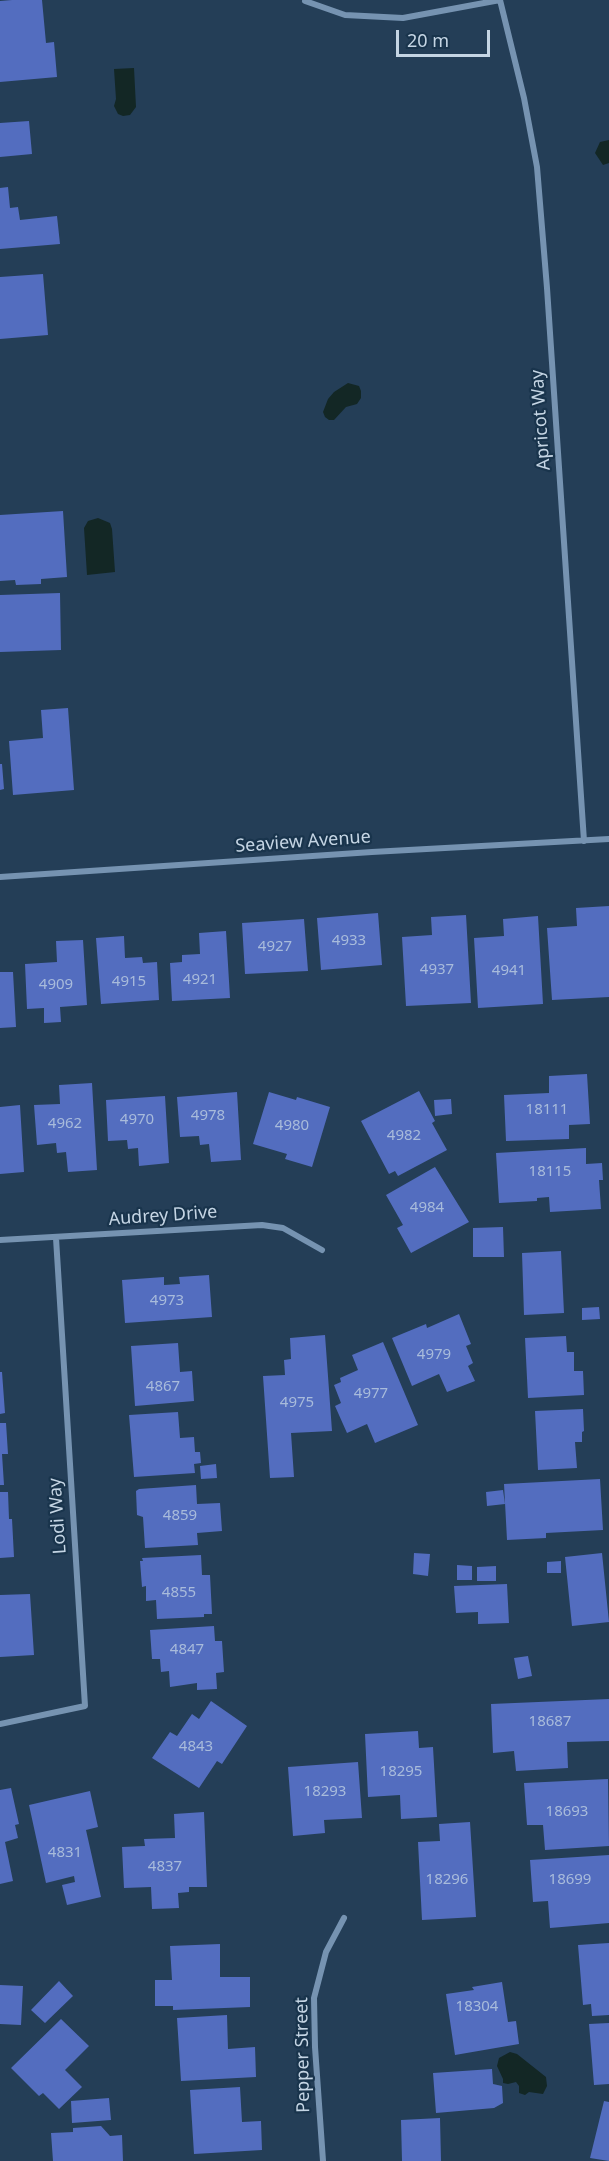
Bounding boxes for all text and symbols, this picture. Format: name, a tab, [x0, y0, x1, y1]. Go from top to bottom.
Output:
scale bar	[399, 18, 494, 56]
text: 20 m	[407, 28, 449, 52]
street label: Apricot Way	[527, 369, 555, 471]
street label: Seaview Avenue	[235, 826, 371, 858]
house number: 4933	[332, 932, 366, 950]
house number: 4927	[258, 938, 292, 956]
house number: 4937	[420, 961, 454, 979]
house number: 4941	[492, 962, 526, 980]
house number: 4921	[183, 971, 217, 989]
house number: 4915	[112, 973, 146, 991]
house number: 4909	[39, 976, 73, 994]
house number: 18111	[526, 1101, 568, 1119]
house number: 4978	[191, 1107, 225, 1125]
house number: 4970	[120, 1111, 154, 1129]
house number: 4962	[48, 1115, 82, 1133]
house number: 4980	[275, 1117, 309, 1135]
house number: 4982	[387, 1127, 421, 1145]
house number: 18115	[529, 1163, 571, 1181]
house number: 4984	[410, 1199, 444, 1217]
street label: Audrey Drive	[108, 1201, 218, 1231]
house number: 4973	[150, 1292, 184, 1310]
house number: 4979	[417, 1346, 451, 1364]
house number: 4867	[146, 1378, 180, 1396]
house number: 4977	[354, 1385, 388, 1403]
house number: 4975	[280, 1394, 314, 1412]
street label: Lodi Way	[45, 1477, 71, 1555]
house number: 4859	[163, 1507, 197, 1525]
house number: 4855	[162, 1584, 196, 1602]
house number: 4847	[170, 1641, 204, 1659]
house number: 18687	[529, 1713, 571, 1731]
house number: 4843	[179, 1738, 213, 1756]
house number: 18295	[380, 1763, 422, 1781]
house number: 18293	[304, 1783, 346, 1801]
house number: 18693	[546, 1803, 588, 1821]
house number: 4831	[48, 1844, 82, 1862]
house number: 4837	[148, 1858, 182, 1876]
house number: 18296	[426, 1871, 468, 1889]
house number: 18699	[549, 1871, 591, 1889]
street label: Pepper Street	[291, 1997, 315, 2113]
house number: 18304	[456, 1998, 498, 2016]

